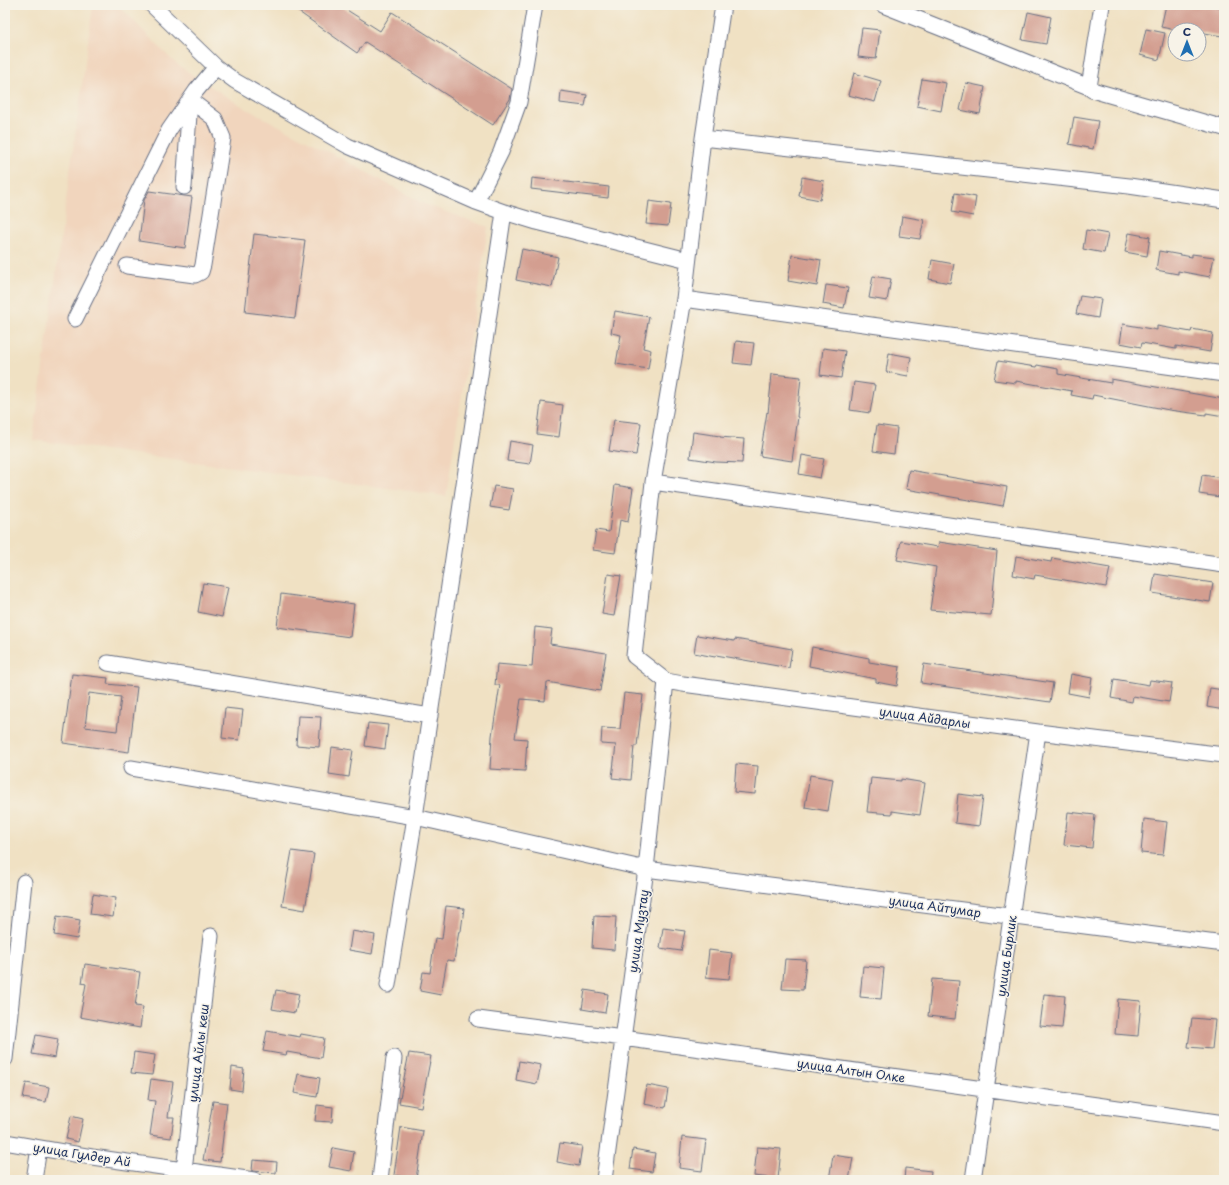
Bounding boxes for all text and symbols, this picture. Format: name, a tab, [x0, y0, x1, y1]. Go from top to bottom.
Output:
north arrow	[1167, 22, 1207, 62]
text: С	[1183, 23, 1191, 40]
street label: улица Айдарлы	[878, 702, 972, 732]
street label: улица Музтау	[623, 888, 653, 974]
street label: улица Айтумар	[888, 891, 982, 921]
street label: улица Бирлик	[991, 913, 1021, 998]
street label: улица Айлы кеш	[183, 1003, 213, 1103]
street label: улица Алтын Олке	[796, 1054, 906, 1086]
street label: улица Гулдер Ай	[32, 1137, 132, 1171]

